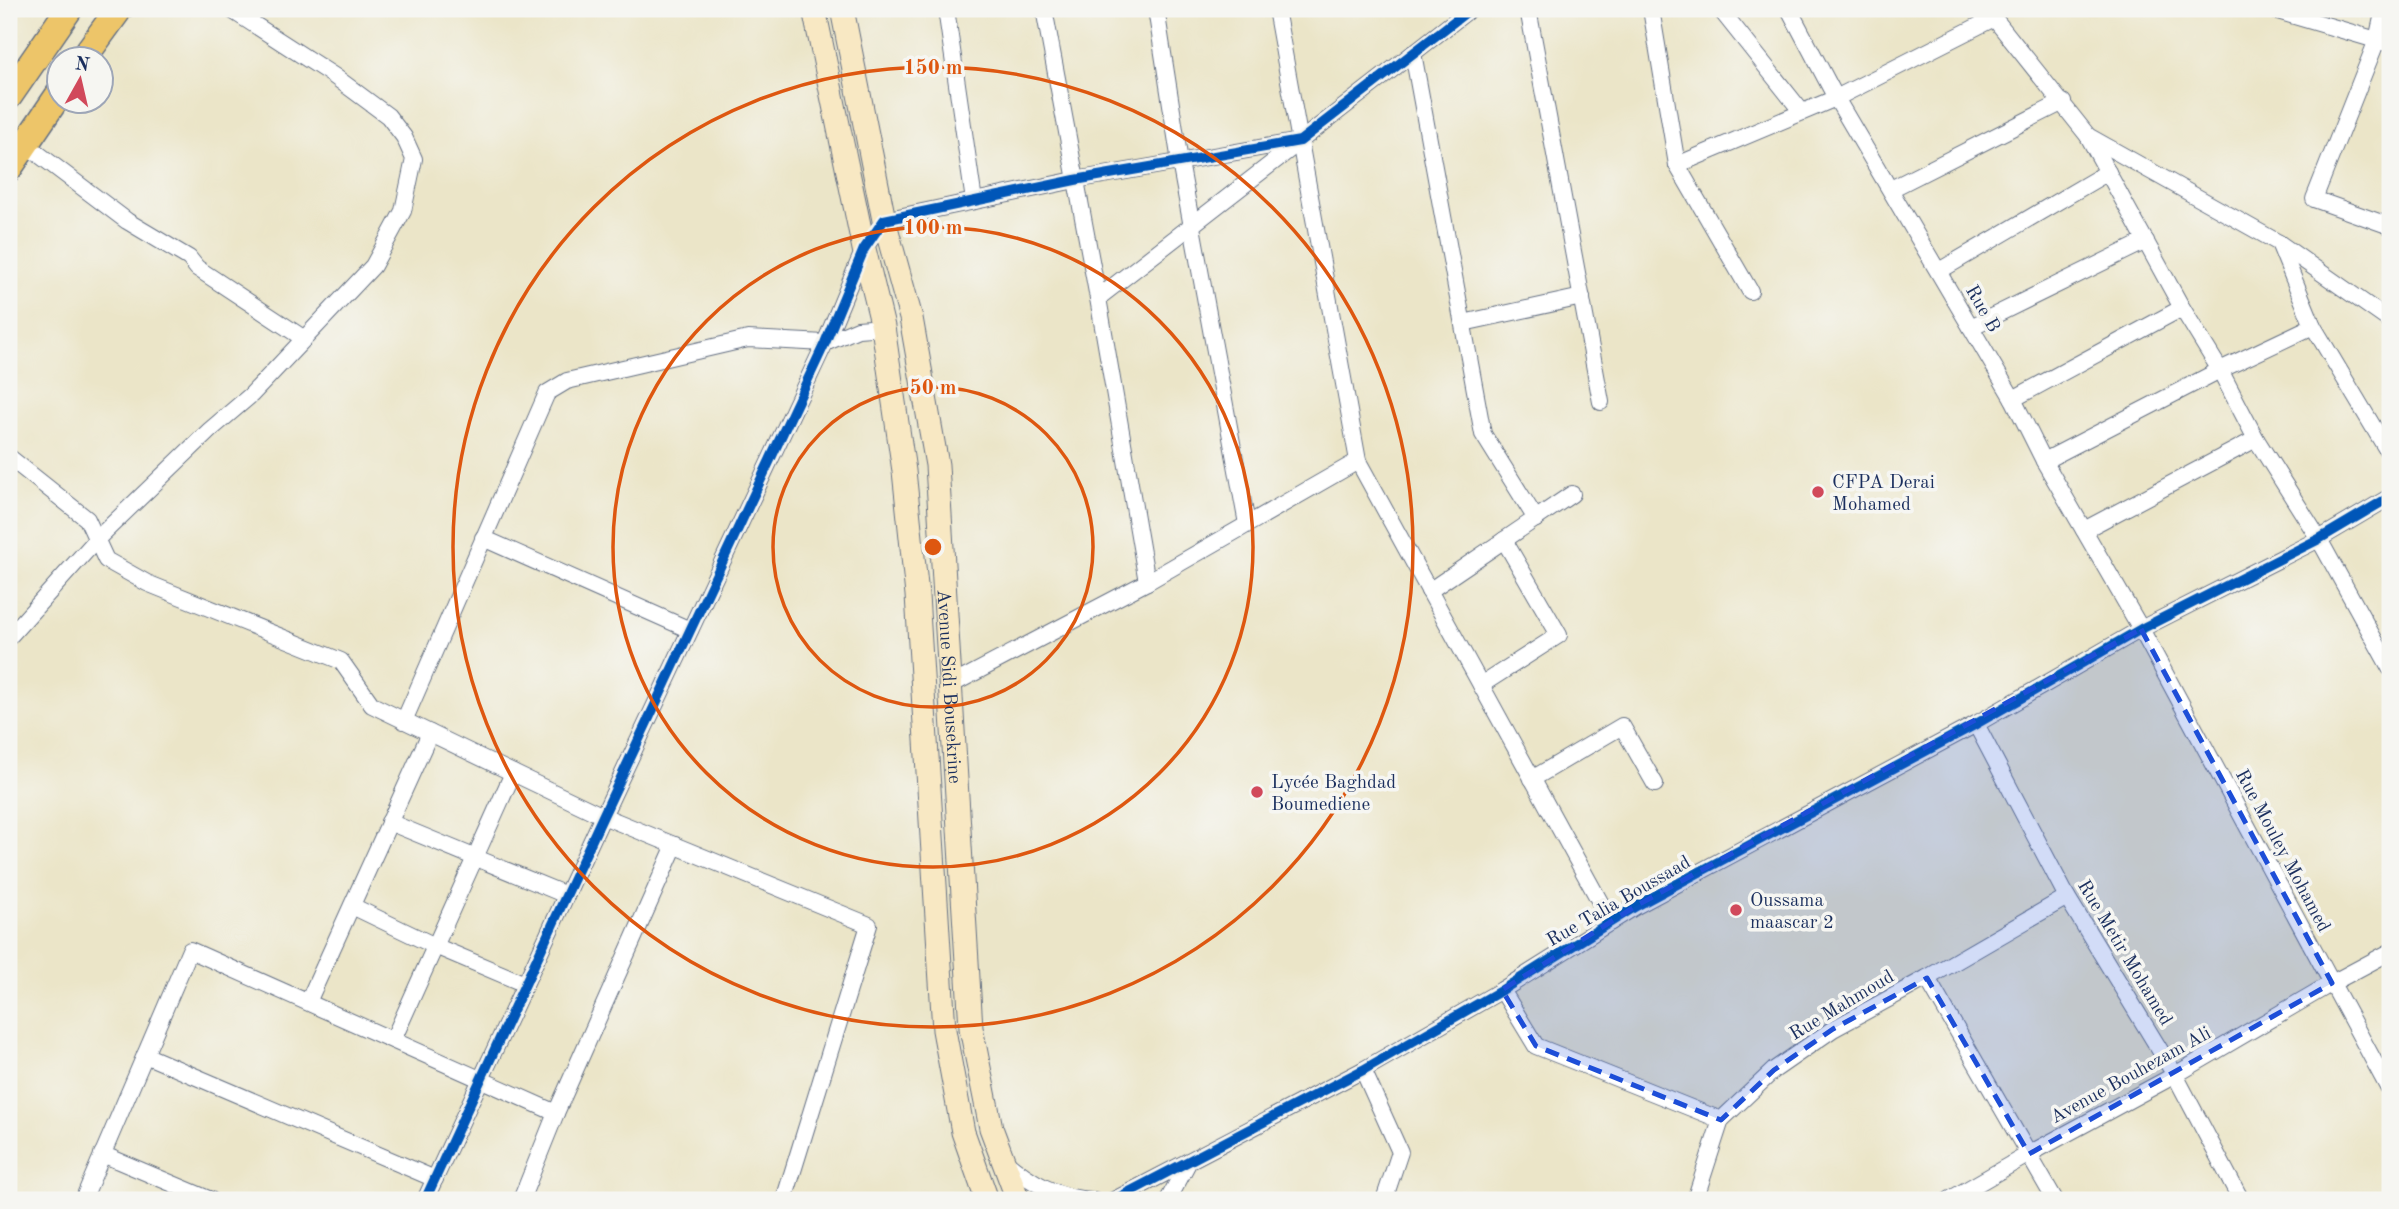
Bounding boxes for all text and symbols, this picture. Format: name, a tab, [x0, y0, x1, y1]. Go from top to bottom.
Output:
north arrow	[46, 46, 116, 116]
text: N	[74, 55, 91, 76]
text: 150 m	[903, 58, 963, 79]
text: 100 m	[903, 218, 963, 239]
street label: Rue B	[1961, 282, 2003, 336]
text: 50 m	[909, 378, 957, 399]
place label: CFPA Derai Mohamed	[1832, 474, 1935, 515]
marker: CFPA Derai Mohamed	[1810, 484, 1826, 500]
centre of rings	[921, 535, 945, 559]
street label: Avenue Sidi Bousekrine	[933, 589, 963, 784]
street label: Rue Mouley Mohamed	[2231, 767, 2333, 936]
place label: Lycée Baghdad Boumediene	[1271, 774, 1396, 815]
marker: Lycée Baghdad Boumediene	[1249, 784, 1265, 800]
street label: Rue Talia Boussaad	[1544, 853, 1694, 951]
street label: Rue Metir Mohamed	[2073, 877, 2175, 1029]
place label: Oussama maascar 2	[1750, 892, 1834, 933]
marker: Oussama maascar 2	[1728, 902, 1744, 918]
street label: Rue Mahmoud	[1787, 968, 1898, 1045]
street label: Avenue Bouhezam Ali	[2048, 1024, 2215, 1128]

